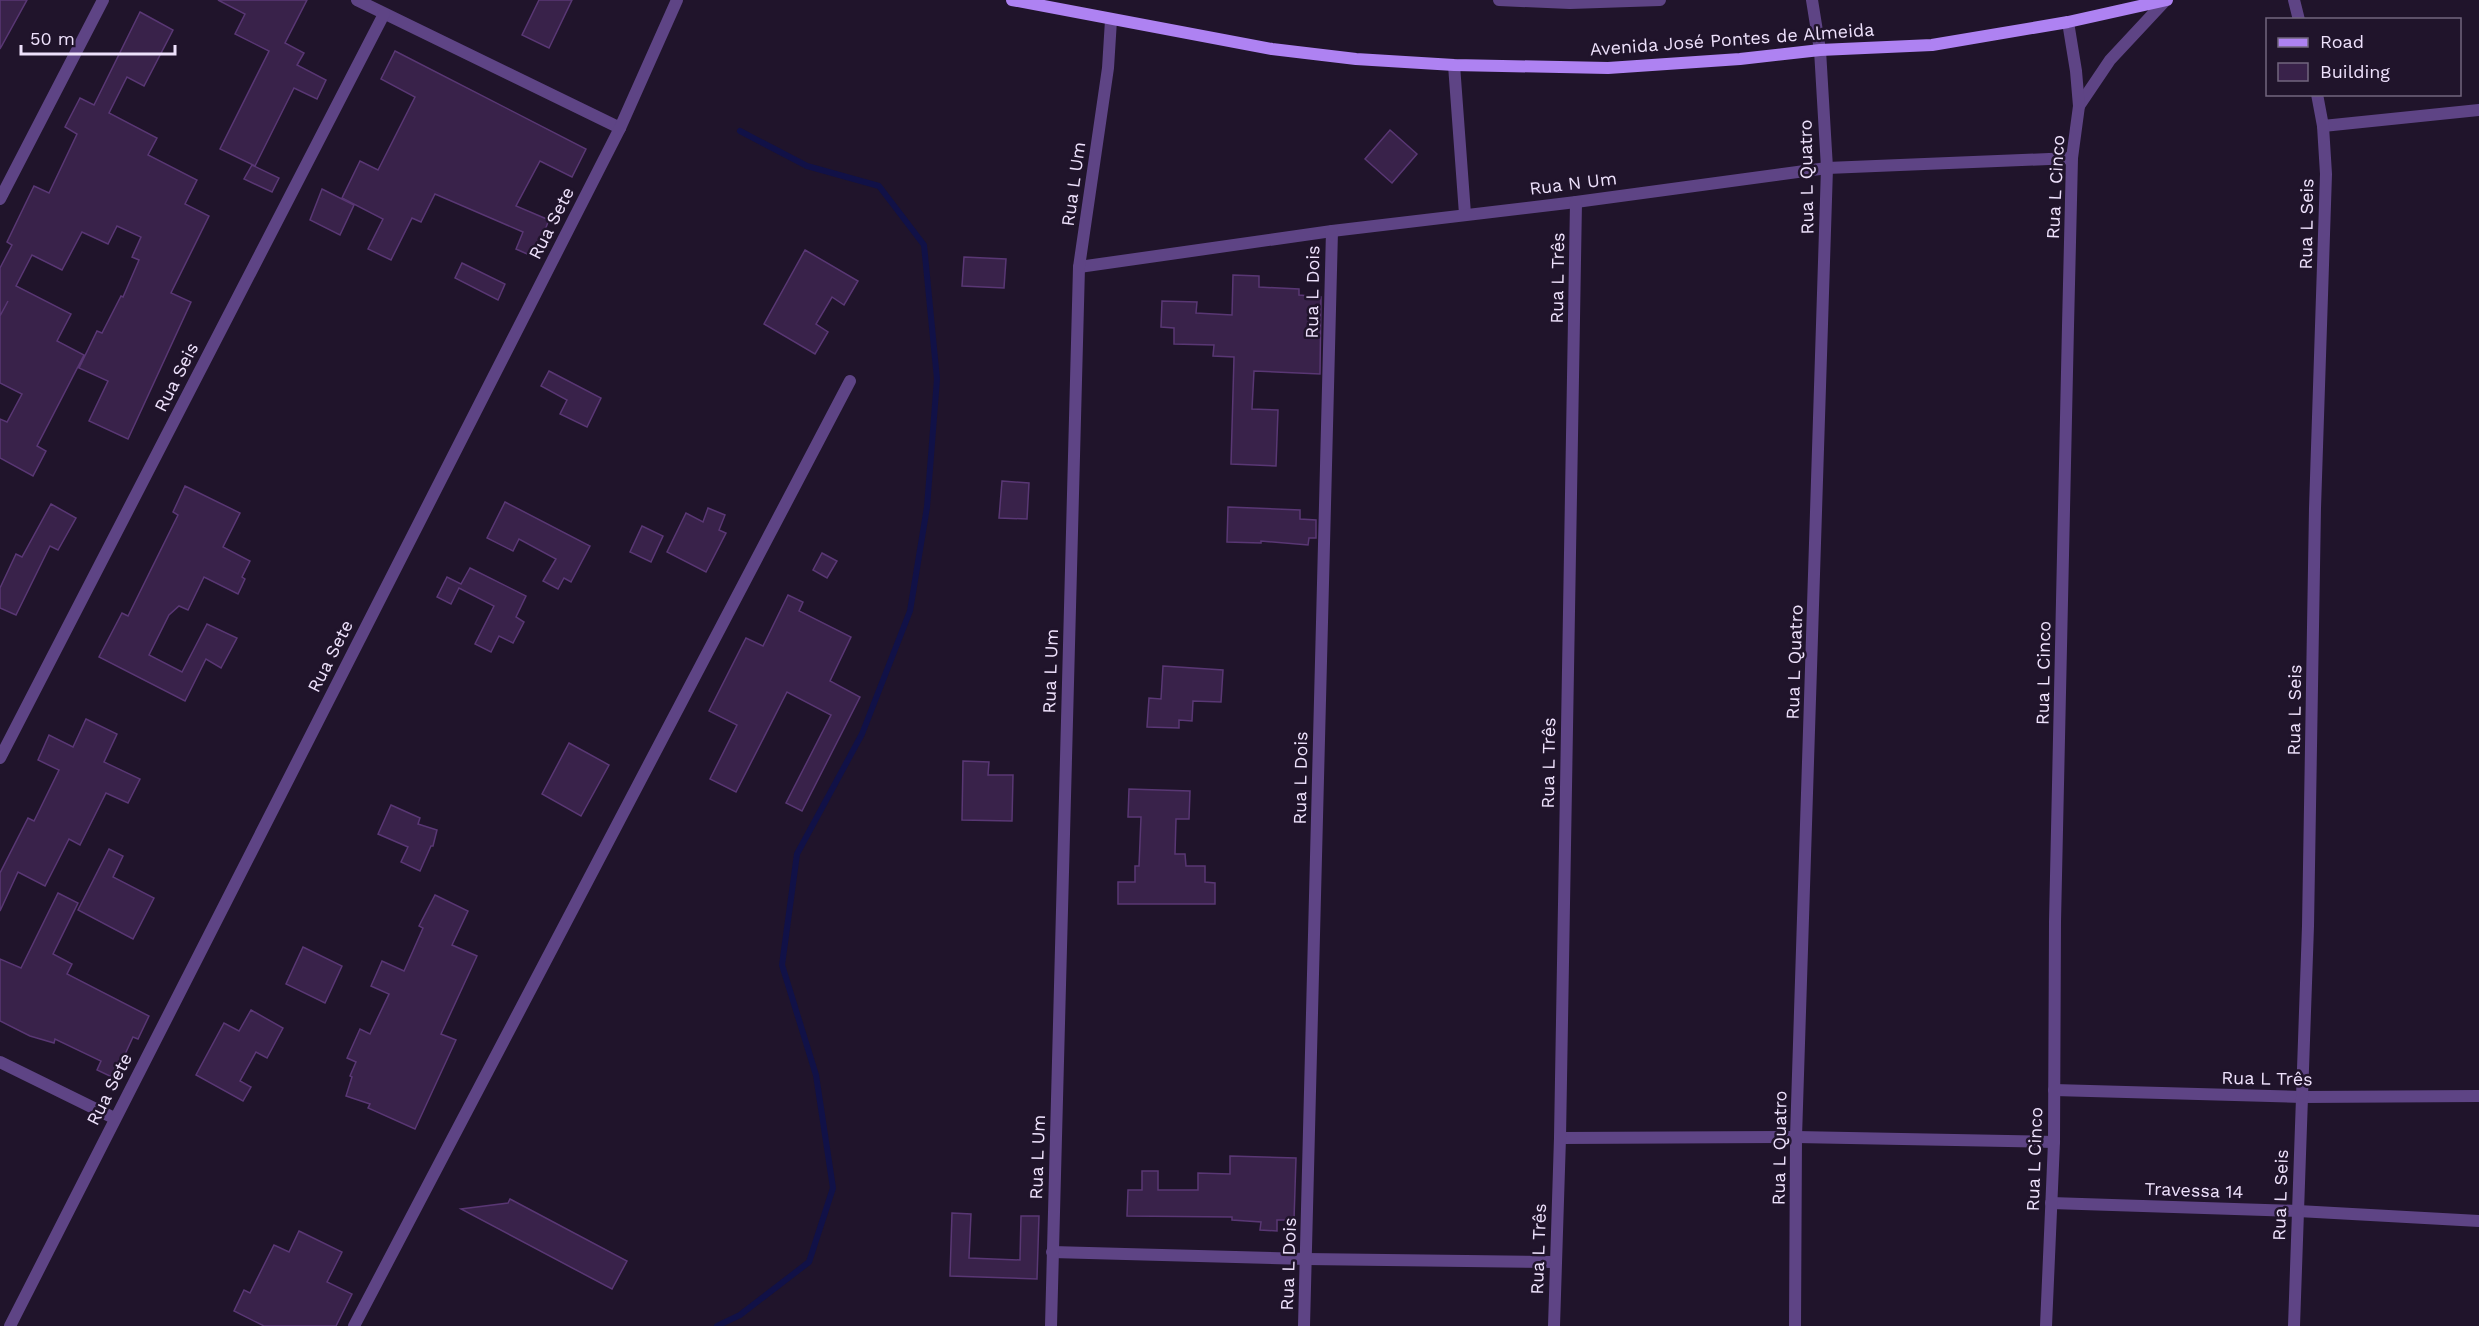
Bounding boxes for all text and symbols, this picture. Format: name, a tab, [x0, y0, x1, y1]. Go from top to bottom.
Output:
scale bar	[21, 18, 176, 56]
legend	[2266, 18, 2461, 96]
street label: Avenida José Pontes de Almeida	[1589, 19, 1875, 59]
text: 50 m	[30, 28, 75, 49]
text: Road	[2320, 31, 2364, 52]
text: Building	[2320, 61, 2390, 82]
street label: Rua L Quatro	[1794, 119, 1818, 235]
street label: Rua L Cinco	[2042, 134, 2068, 240]
street label: Rua L Um	[1057, 140, 1089, 228]
street label: Rua N Um	[1528, 167, 1618, 199]
street label: Rua L Seis	[2295, 178, 2317, 270]
street label: Rua Sete	[524, 183, 578, 263]
street label: Rua L Três	[1546, 232, 1568, 324]
street label: Rua L Dois	[1301, 245, 1323, 339]
street label: Rua Seis	[150, 339, 202, 415]
street label: Rua L Quatro	[1781, 604, 1807, 720]
street label: Rua Sete	[303, 616, 357, 696]
street label: Rua L Cinco	[2032, 621, 2054, 725]
street label: Rua L Um	[1038, 628, 1062, 714]
street label: Rua L Seis	[2283, 664, 2305, 756]
street label: Rua L Três	[1537, 717, 1559, 809]
street label: Rua L Dois	[1289, 731, 1311, 825]
street label: Rua Sete	[82, 1049, 136, 1129]
street label: Rua L Três	[2221, 1067, 2313, 1089]
street label: Rua L Quatro	[1767, 1090, 1791, 1206]
street label: Rua L Cinco	[2022, 1106, 2046, 1212]
street label: Rua L Um	[1025, 1114, 1049, 1200]
street label: Rua L Seis	[2268, 1149, 2292, 1241]
street label: Travessa 14	[2144, 1178, 2244, 1202]
street label: Rua L Três	[1526, 1203, 1550, 1295]
street label: Rua L Dois	[1276, 1217, 1300, 1311]

